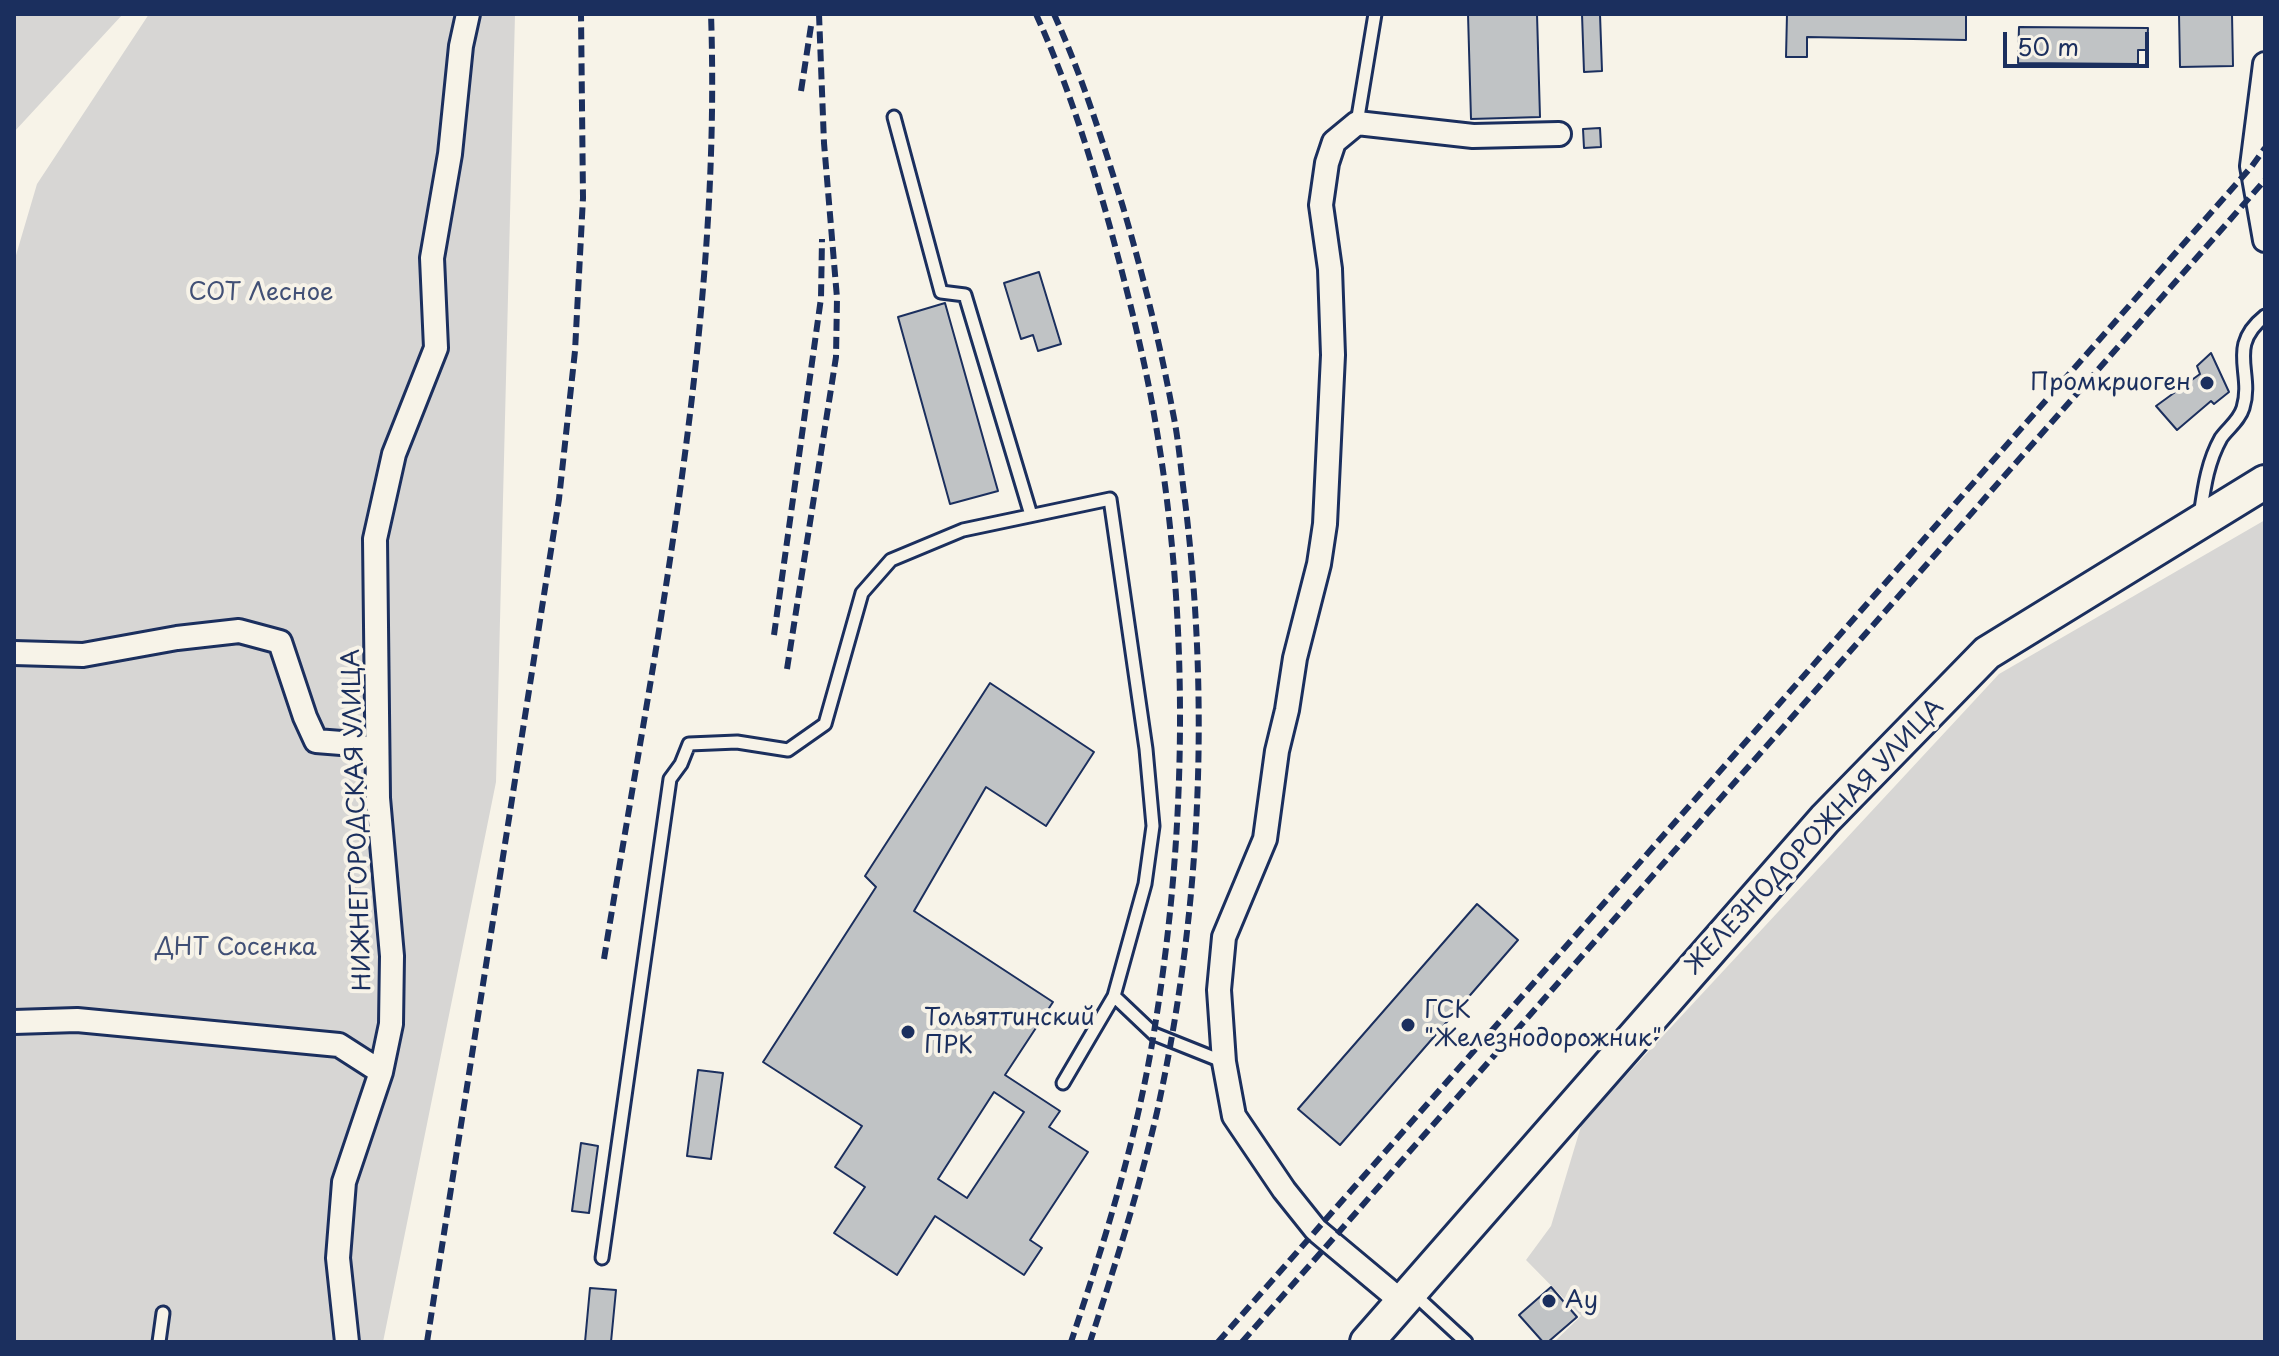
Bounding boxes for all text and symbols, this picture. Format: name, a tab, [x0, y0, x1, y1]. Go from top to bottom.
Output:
scale bar	[2007, 16, 2153, 66]
text: 50 m	[2017, 28, 2079, 64]
park label: СОТ Лесное	[188, 279, 334, 307]
place label: Промкриоген	[2030, 369, 2191, 397]
marker: Промкриоген	[2198, 374, 2216, 392]
street label: НИЖНЕГОРОДСКАЯ УЛИЦА	[338, 648, 378, 992]
street label: ЖЕЛЕЗНОДОРОЖНАЯ УЛИЦА	[1680, 693, 1950, 981]
park label: ДНТ Сосенка	[155, 934, 317, 962]
place label: ГСК "Железнодорожник"	[1424, 997, 1662, 1053]
place label: Тольяттинский ПРК	[924, 1004, 1095, 1060]
marker: ГСК "Железнодорожник"	[1399, 1016, 1417, 1034]
marker: Тольяттинский ПРК	[899, 1023, 917, 1041]
place label: Ау	[1565, 1287, 1598, 1315]
marker: Ау	[1540, 1292, 1558, 1310]

